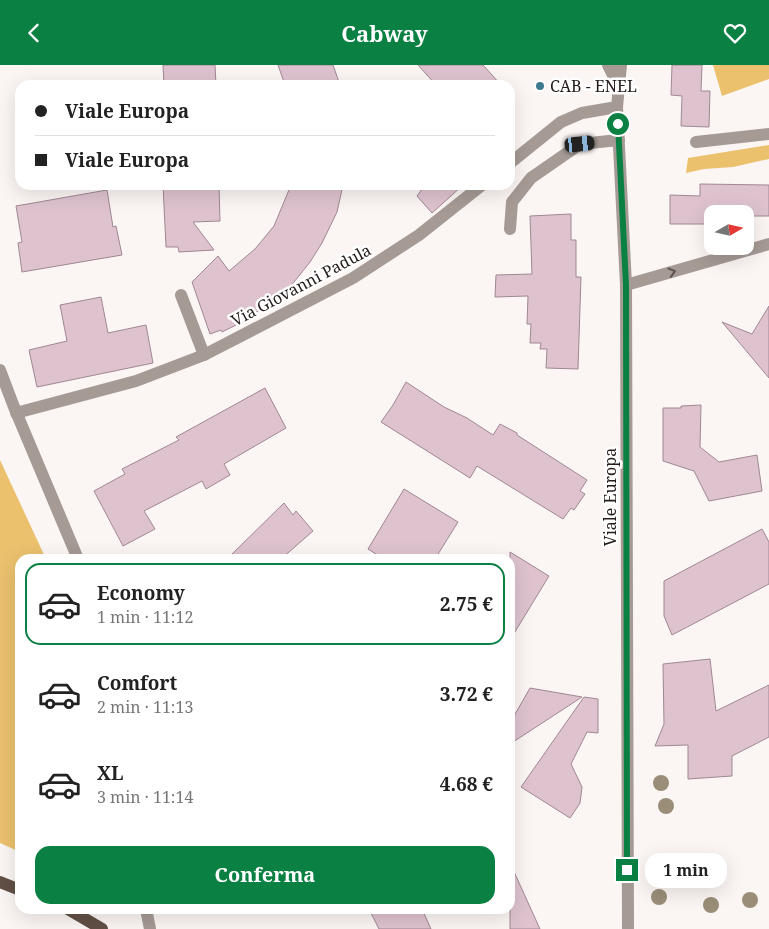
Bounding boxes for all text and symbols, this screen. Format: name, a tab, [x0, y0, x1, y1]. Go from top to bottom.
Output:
text: Cabway	[341, 18, 428, 48]
icon: back	[20, 19, 48, 47]
icon: heart	[721, 19, 749, 47]
place label: CAB - ENEL	[550, 75, 637, 97]
marker: CAB - ENEL	[534, 80, 546, 92]
text: Viale Europa	[65, 98, 189, 124]
route start	[607, 113, 629, 135]
car	[564, 135, 595, 153]
text: Viale Europa	[65, 147, 189, 173]
north arrow	[704, 205, 754, 255]
map controls	[704, 205, 754, 255]
street label: Via Giovanni Padula	[227, 239, 375, 331]
one-way arrow	[668, 267, 676, 277]
street label: Viale Europa	[599, 448, 621, 546]
text: Economy	[97, 580, 185, 606]
icon: car	[37, 582, 82, 627]
text: 2.75 €	[440, 591, 493, 617]
text: 1 min · 11:12	[97, 606, 193, 628]
text: Comfort	[97, 670, 177, 696]
icon: car	[37, 672, 82, 717]
text: 3.72 €	[440, 681, 493, 707]
text: 2 min · 11:13	[97, 696, 193, 718]
text: XL	[97, 760, 123, 786]
icon: car	[37, 762, 82, 807]
text: 4.68 €	[440, 771, 493, 797]
text: 3 min · 11:14	[97, 786, 193, 808]
button: Conferma	[35, 846, 495, 904]
callout: 1 min	[644, 853, 727, 887]
route end	[616, 859, 638, 881]
text: 1 min	[663, 859, 709, 881]

